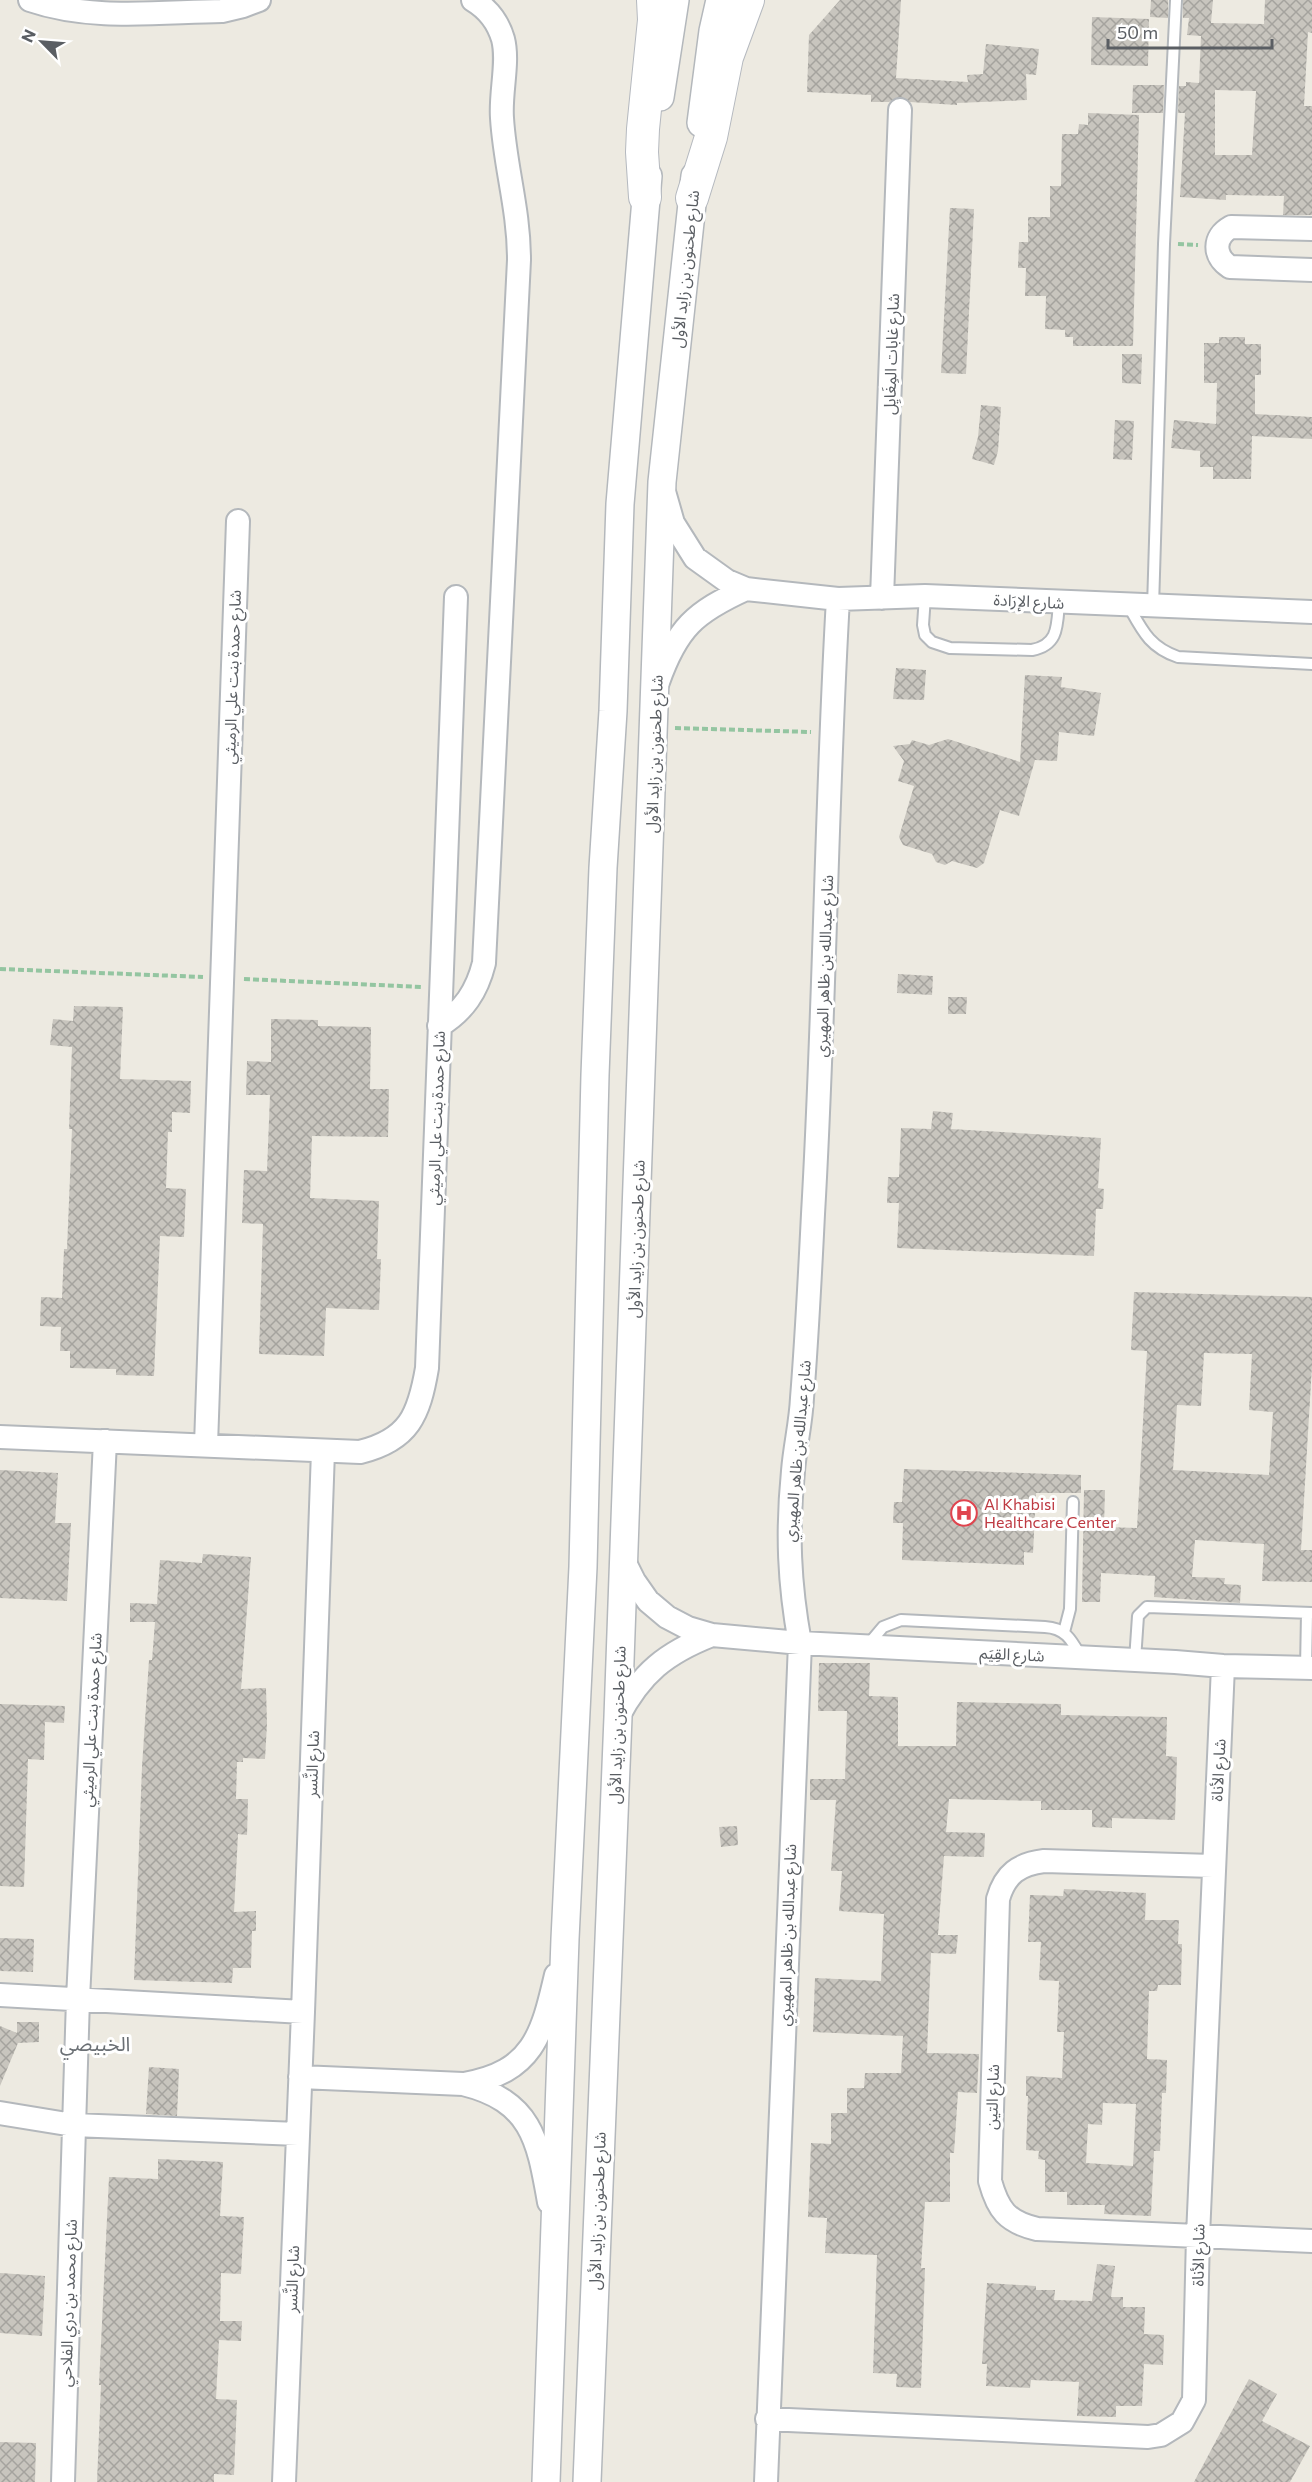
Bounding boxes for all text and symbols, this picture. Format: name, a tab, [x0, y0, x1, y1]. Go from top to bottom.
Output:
north arrow	[12, 12, 72, 72]
scale bar	[1108, 12, 1272, 50]
text: 50 m	[1117, 21, 1158, 43]
text: N	[17, 26, 39, 45]
street label: شارع طحنون بن زايد الأول	[667, 189, 706, 349]
street label: شارع غابات المِغَايِل	[879, 293, 906, 415]
street label: شارع حمدة بنت علي الرميثي	[219, 589, 248, 765]
street label: شارع الإرَادة	[993, 589, 1065, 616]
street label: شارع طحنون بن زايد الأول	[641, 674, 670, 834]
street label: شارع عبدالله بن ظاهر المهيري	[811, 874, 840, 1058]
street label: شارع حمدة بنت علي الرميثي	[423, 1030, 452, 1206]
street label: شارع طحنون بن زايد الأول	[623, 1159, 652, 1319]
street label: شارع عبدالله بن ظاهر المهيري	[779, 1359, 818, 1543]
place label: Al Khabisi Healthcare Center	[984, 1494, 1117, 1531]
hospital icon: Al Khabisi Healthcare Center	[949, 1498, 979, 1528]
street label: شارع حمدة بنت علي الرميثي	[76, 1632, 109, 1808]
street label: شارع القِيَم	[979, 1642, 1045, 1669]
street label: شارع طحنون بن زايد الأول	[604, 1645, 633, 1805]
street label: شارع النَّسر	[301, 1730, 326, 1799]
street label: شارع الأناة	[1206, 1738, 1233, 1802]
street label: شارع عبدالله بن ظاهر المهيري	[774, 1843, 803, 2027]
district label: الخبيصي	[60, 2031, 130, 2060]
street label: شارع التين	[981, 2064, 1006, 2130]
street label: شارع طحنون بن زايد الأول	[584, 2131, 613, 2291]
street label: شارع محمد بن دري الفلاحي	[55, 2219, 84, 2387]
street label: شارع الأناة	[1187, 2223, 1212, 2287]
street label: شارع النَّسر	[281, 2245, 306, 2314]

